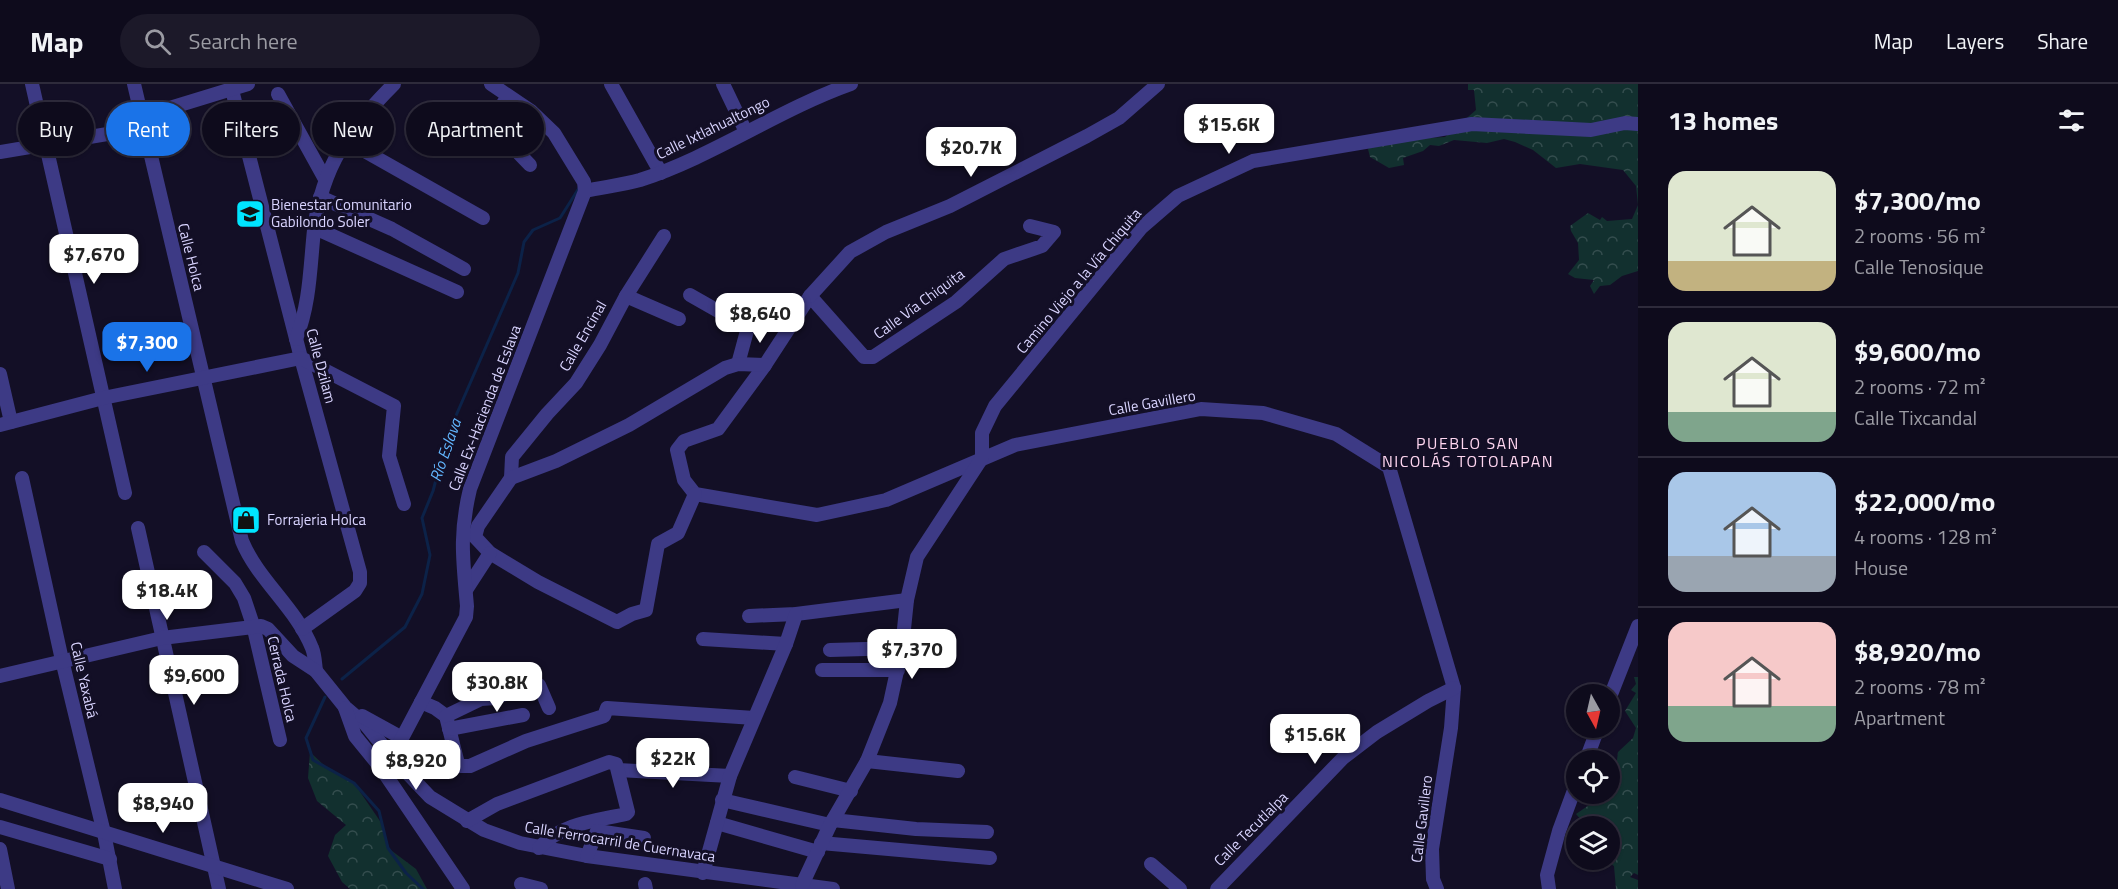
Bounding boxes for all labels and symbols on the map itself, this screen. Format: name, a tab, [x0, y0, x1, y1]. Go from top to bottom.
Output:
street label: Calle Ixtlahualtongo	[652, 90, 774, 165]
pin: $15.6K	[1180, 104, 1278, 155]
pin: $20.7K	[922, 127, 1020, 178]
place label: Bienestar Comunitario Gabilondo Soler	[271, 193, 412, 233]
school or university icon: Bienestar Comunitario Gabilondo Soler	[234, 198, 266, 230]
street label: Camino Viejo a la Vía Chiquita	[1011, 202, 1147, 359]
street label: Calle Holca	[172, 221, 211, 294]
pin: $7,670	[45, 234, 143, 285]
street label: Calle Vía Chiquita	[868, 262, 969, 345]
pin: $8,640	[711, 293, 809, 344]
street label: Calle Encinal	[553, 296, 612, 376]
street label: Calle Ex-Hacienda de Eslava	[442, 321, 527, 494]
pin: $7,300	[98, 322, 196, 373]
street label: Calle Dzilam	[300, 326, 343, 406]
street label: Calle Gavillero	[1107, 384, 1197, 421]
water label: Río Eslava	[423, 414, 467, 485]
district label: PUEBLO SAN NICOLÁS TOTOLAPAN	[1382, 431, 1554, 473]
shop icon: Forrajeria Holca	[230, 504, 262, 536]
place label: Forrajeria Holca	[267, 508, 367, 531]
pin: $18.4K	[118, 570, 216, 621]
pin: $7,370	[863, 629, 961, 680]
street label: Cerrada Holca	[261, 634, 304, 725]
street label: Calle Yaxabá	[65, 639, 105, 721]
pin: $9,600	[145, 655, 243, 706]
pin: $30.8K	[448, 662, 546, 713]
north arrow	[1566, 684, 1620, 738]
pin: $15.6K	[1266, 714, 1364, 765]
pin: $22K	[637, 738, 709, 789]
pin: $8,920	[367, 740, 465, 791]
street label: Calle Gavillero	[1405, 774, 1438, 864]
pin: $8,940	[114, 783, 212, 834]
street label: Calle Tecutlalpa	[1208, 786, 1293, 871]
street label: Calle Ferrocarril de Cuernavaca	[523, 815, 718, 868]

